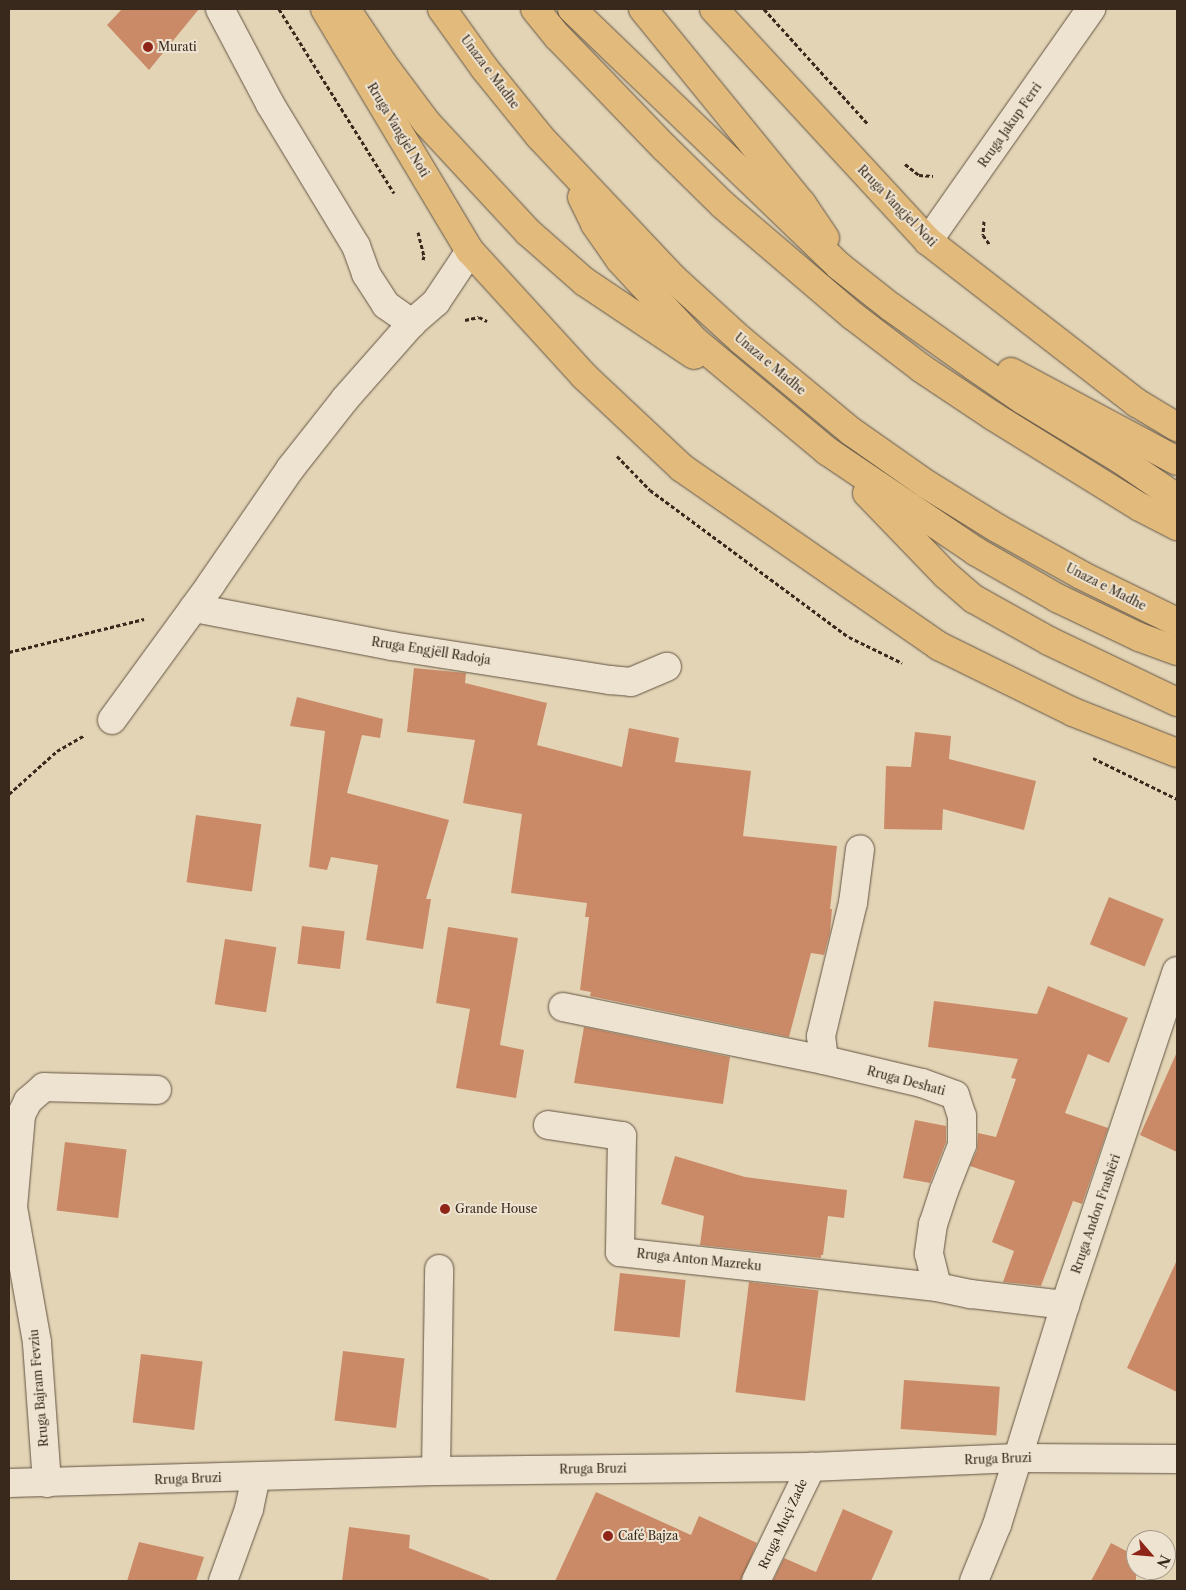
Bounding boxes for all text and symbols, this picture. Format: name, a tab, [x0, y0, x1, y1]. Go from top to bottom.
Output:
street label: Unaza e Madhe	[458, 32, 522, 112]
place label: Murati	[158, 40, 197, 54]
marker: Murati	[142, 41, 154, 53]
street label: Rruga Vangjel Noti	[364, 80, 432, 180]
street label: Rruga Jakup Ferri	[975, 80, 1045, 170]
street label: Rruga Vangjel Noti	[854, 162, 940, 250]
street label: Unaza e Madhe	[732, 330, 808, 398]
street label: Unaza e Madhe	[1063, 561, 1149, 613]
street label: Rruga Engjëll Radoja	[370, 634, 492, 668]
street label: Rruga Deshati	[865, 1064, 947, 1098]
street label: Rruga Andon Frashëri	[1069, 1152, 1123, 1276]
place label: Grande House	[455, 1202, 537, 1216]
marker: Grande House	[439, 1203, 451, 1215]
street label: Rruga Anton Mazreku	[635, 1246, 763, 1274]
street label: Rruga Bajram Fevziu	[27, 1328, 51, 1448]
street label: Rruga Bruzi	[964, 1451, 1032, 1467]
street label: Rruga Bruzi	[559, 1461, 627, 1477]
street label: Rruga Bruzi	[154, 1471, 222, 1487]
street label: Rruga Muçi Zade	[756, 1477, 810, 1571]
place label: Café Bajza	[618, 1529, 678, 1543]
marker: Café Bajza	[602, 1530, 614, 1542]
north arrow	[1126, 1530, 1176, 1580]
text: N	[1153, 1552, 1174, 1571]

